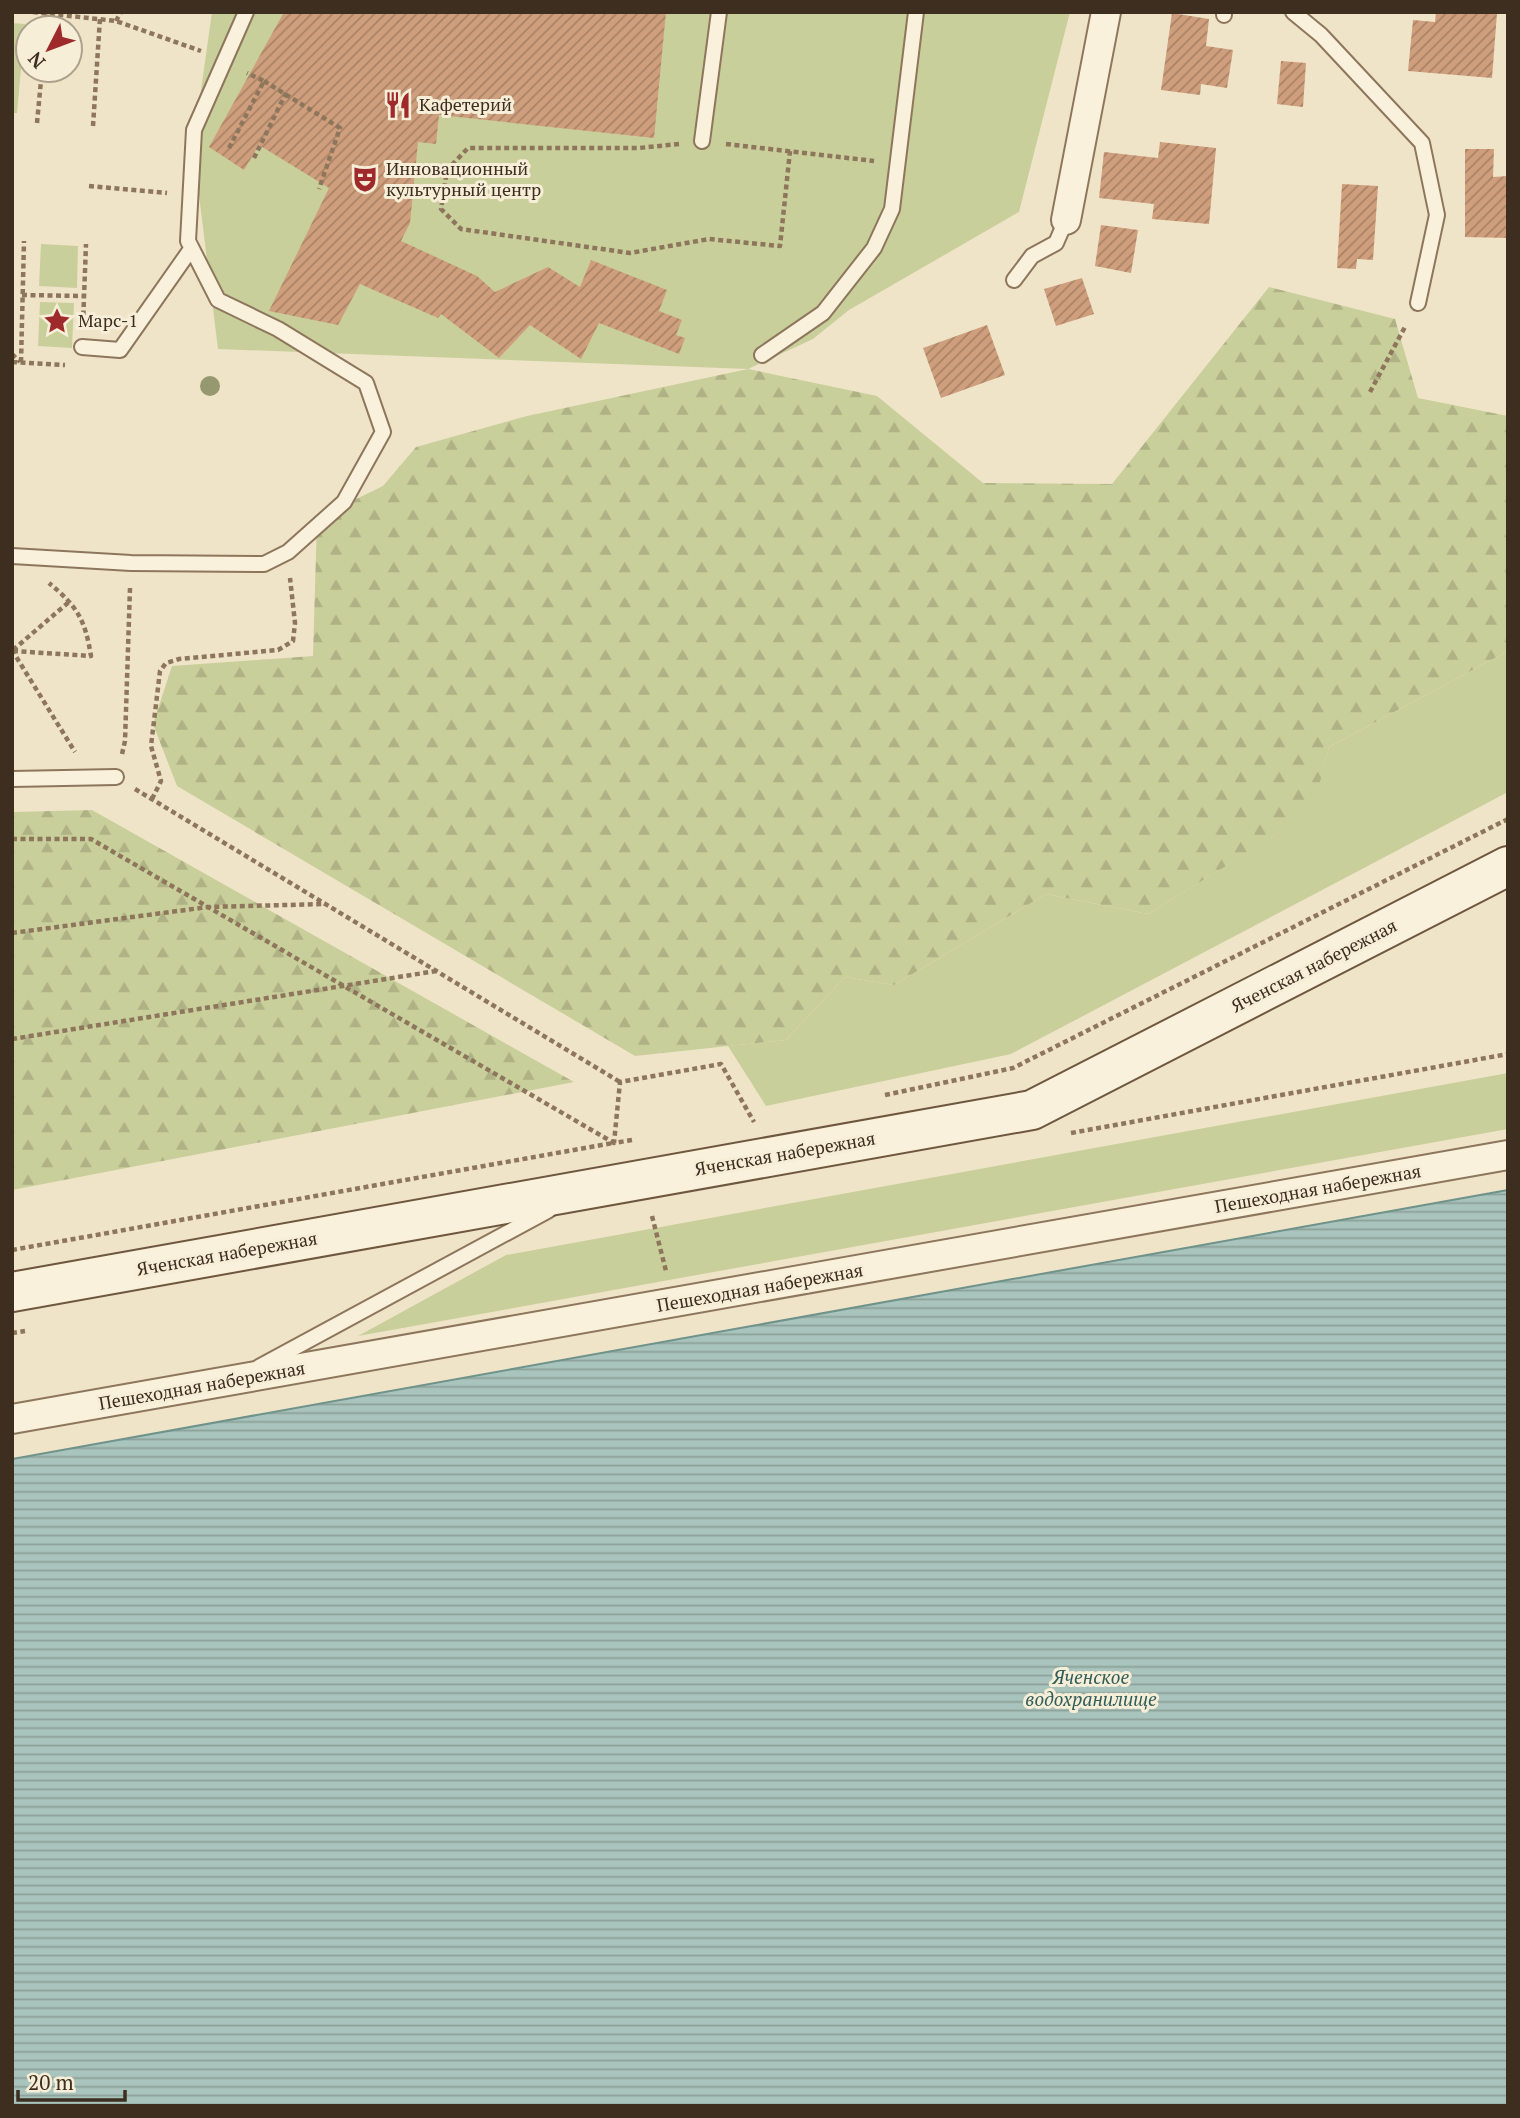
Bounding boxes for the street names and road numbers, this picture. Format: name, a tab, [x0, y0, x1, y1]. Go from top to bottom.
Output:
street label: Яченская набережная	[1227, 913, 1401, 1017]
street label: Яченская набережная	[693, 1125, 877, 1181]
street label: Пешеходная набережная	[1213, 1158, 1423, 1218]
street label: Яченская набережная	[135, 1225, 319, 1281]
street label: Пешеходная набережная	[655, 1257, 865, 1317]
street label: Пешеходная набережная	[97, 1355, 307, 1415]

